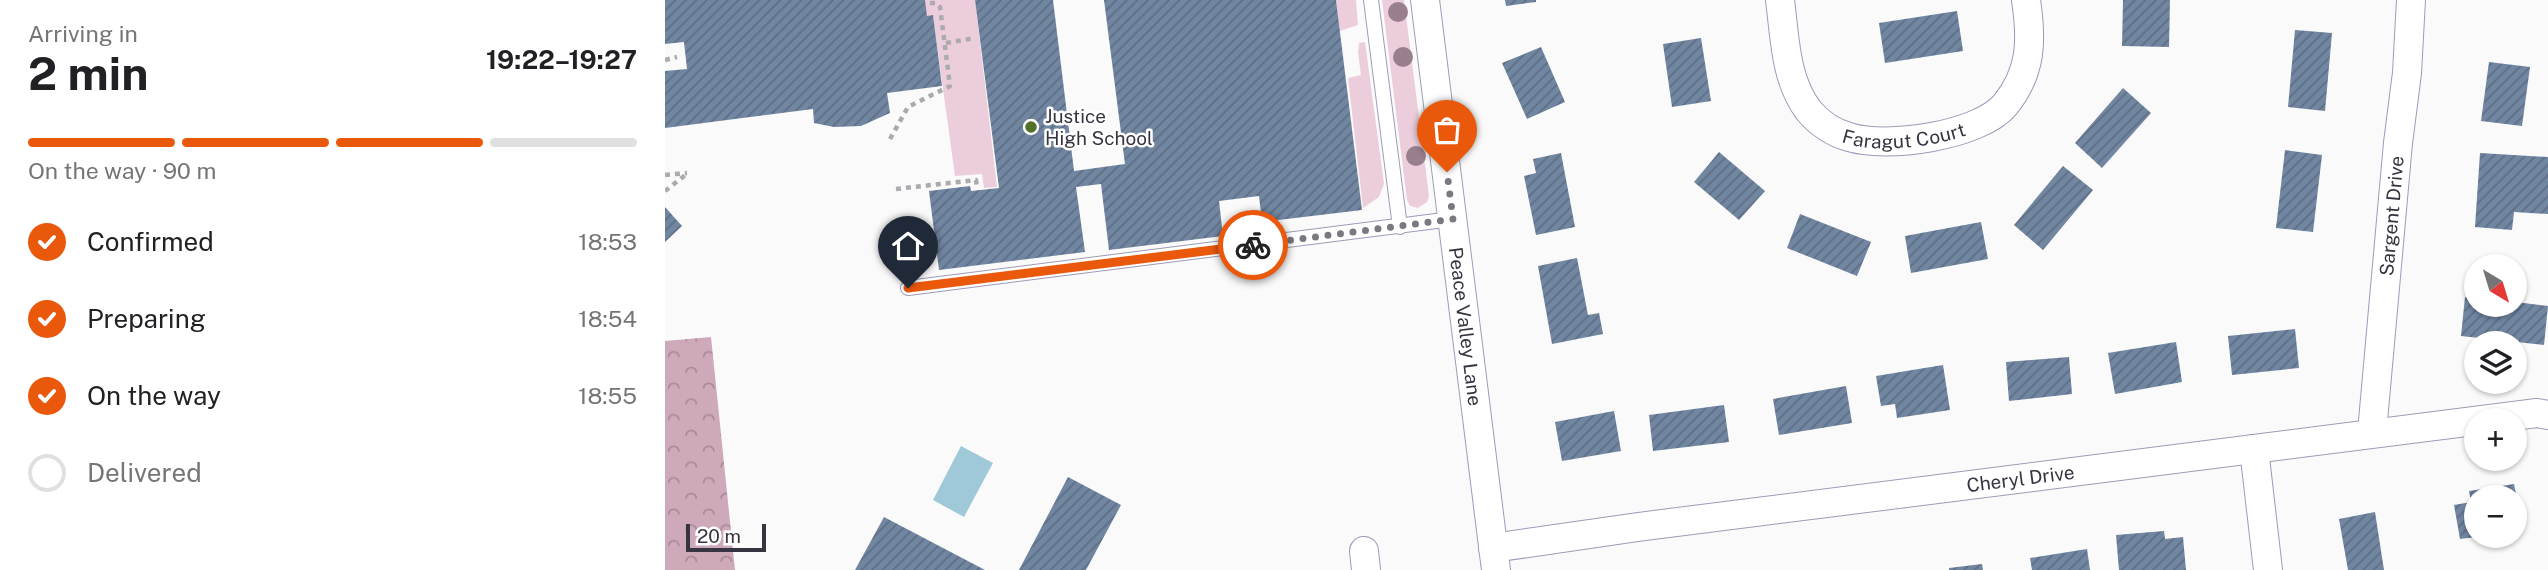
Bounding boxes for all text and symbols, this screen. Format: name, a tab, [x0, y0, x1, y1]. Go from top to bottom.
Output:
text: Arriving in	[28, 20, 138, 47]
text: 19:22–19:27	[486, 44, 637, 75]
text: 2 min	[28, 46, 148, 100]
pin	[1417, 100, 1477, 172]
place label: Justice High School	[1045, 105, 1153, 149]
icon: bag	[1428, 111, 1466, 149]
street label: Faragut Court	[1840, 118, 1968, 152]
marker: Justice High School	[1023, 119, 1039, 135]
street label: Sargent Drive	[2375, 155, 2408, 277]
text: On the way · 90 m	[28, 157, 216, 184]
courier	[1218, 210, 1288, 280]
pin	[878, 216, 938, 288]
icon: check	[28, 223, 66, 261]
text: Confirmed	[87, 226, 214, 257]
icon: bike	[1234, 226, 1272, 264]
icon: home	[889, 227, 927, 265]
text: 18:53	[578, 228, 637, 255]
street label: Peace Valley Lane	[1445, 246, 1486, 407]
north arrow	[2464, 254, 2527, 317]
map controls	[2464, 254, 2527, 548]
icon: check	[28, 300, 66, 338]
text: Preparing	[87, 303, 206, 334]
text: 18:54	[578, 305, 637, 332]
button: layers	[2464, 331, 2527, 394]
icon: check	[28, 377, 66, 415]
text: On the way	[87, 380, 221, 411]
text: 18:55	[578, 382, 637, 409]
button: +	[2464, 408, 2527, 471]
text: Delivered	[87, 457, 202, 488]
street label: Cheryl Drive	[1965, 461, 2076, 496]
button: −	[2464, 485, 2527, 548]
scale bar	[686, 521, 767, 553]
text: 20 m	[697, 525, 741, 547]

